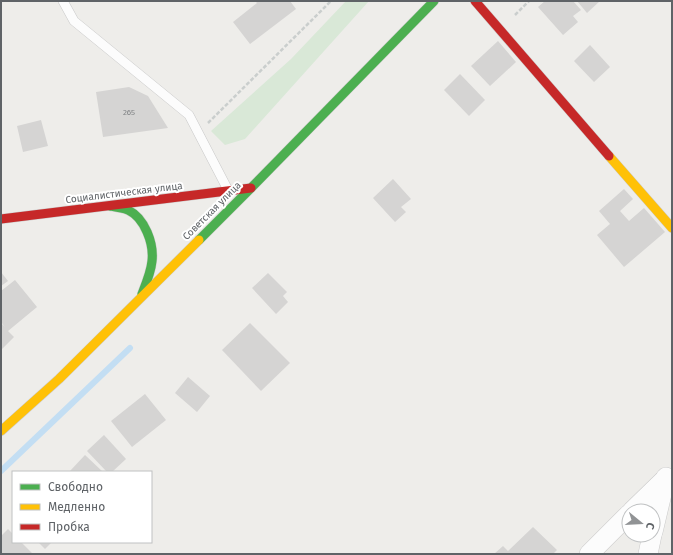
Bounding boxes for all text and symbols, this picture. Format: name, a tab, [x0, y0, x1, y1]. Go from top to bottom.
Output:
house number: 265	[123, 108, 135, 117]
street label: Советская улица	[180, 179, 244, 243]
street label: Социалистическая улица	[65, 180, 183, 206]
legend	[12, 471, 152, 543]
text: Свободно	[48, 480, 103, 494]
text: Медленно	[48, 500, 105, 514]
north arrow	[621, 503, 661, 543]
text: Пробка	[48, 520, 90, 534]
text: С	[643, 521, 657, 532]

